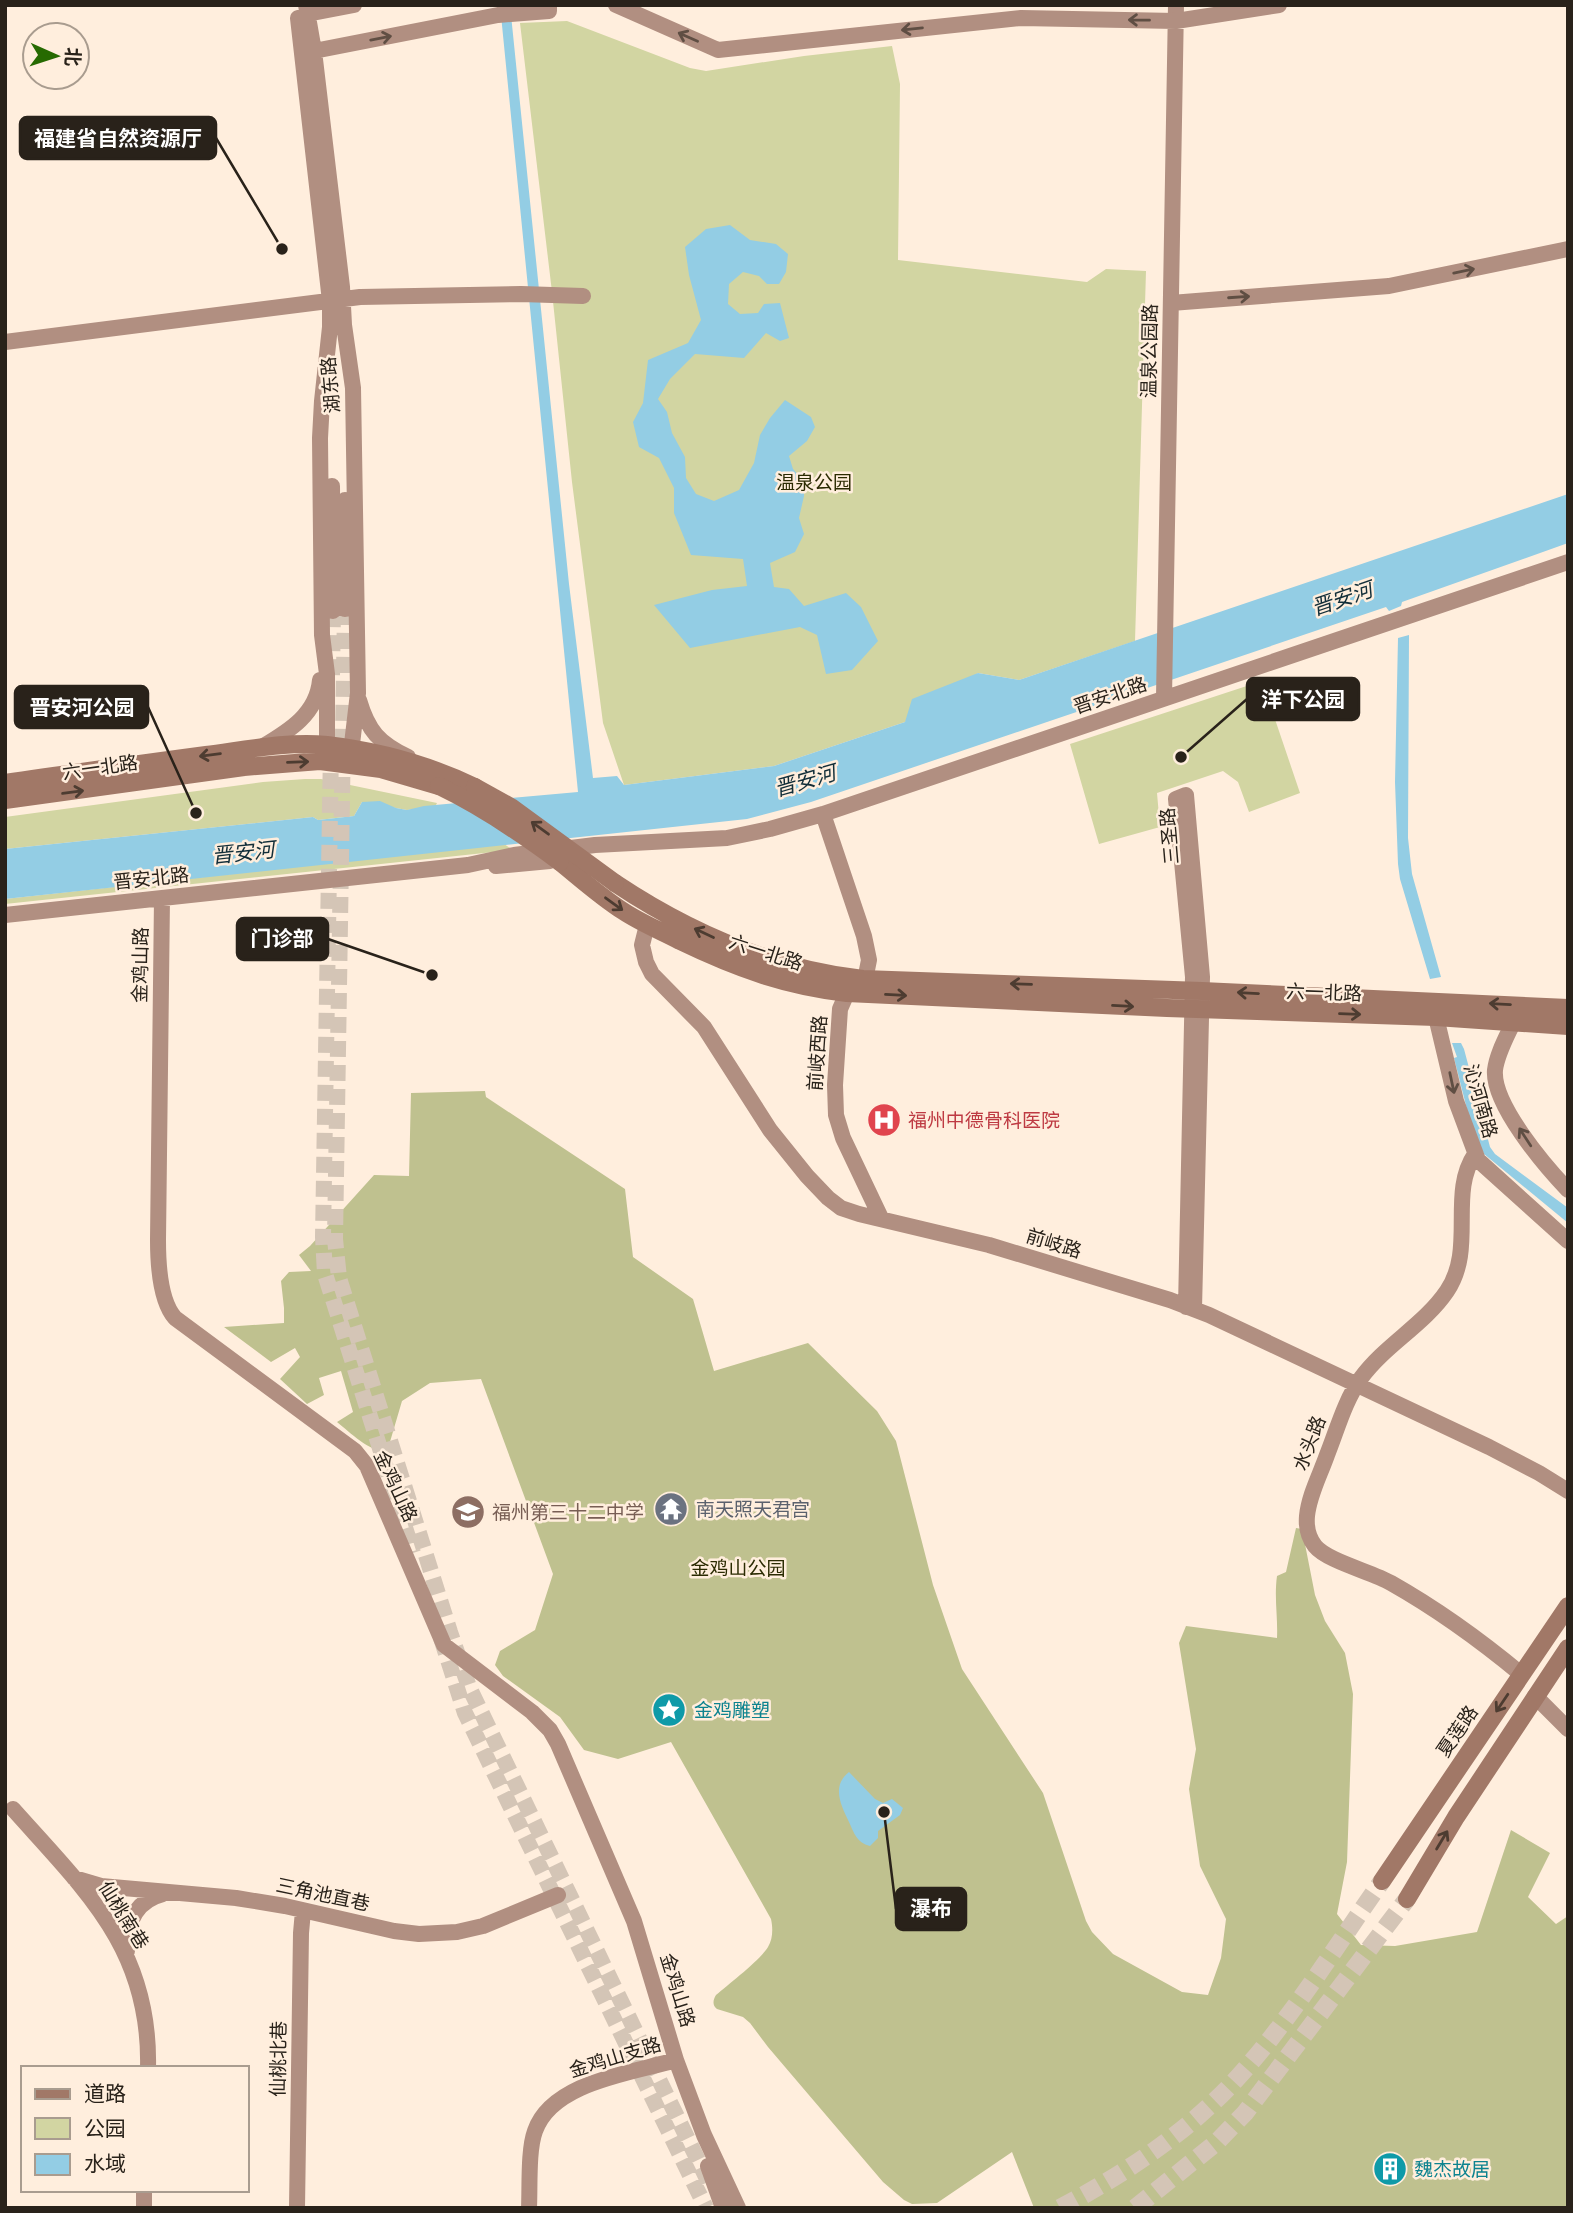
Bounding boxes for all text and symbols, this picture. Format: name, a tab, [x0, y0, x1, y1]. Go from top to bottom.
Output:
one-way arrow	[1128, 13, 1151, 27]
north arrow	[21, 21, 91, 91]
one-way arrow	[901, 23, 924, 36]
one-way arrow	[369, 30, 392, 44]
one-way arrow	[678, 30, 699, 43]
text: 北	[61, 47, 85, 67]
callout: 福建省自然资源厅	[20, 117, 216, 159]
text: 福建省自然资源厅	[34, 125, 202, 150]
one-way arrow	[1452, 263, 1475, 277]
one-way arrow	[1227, 291, 1250, 304]
street label: 温泉公园路	[1136, 303, 1161, 399]
street label: 湖东路	[316, 356, 343, 414]
park label: 温泉公园	[776, 470, 852, 493]
water label: 晋安河	[1308, 574, 1379, 620]
street label: 晋安北路	[1070, 671, 1150, 718]
callout: 洋下公园	[1247, 678, 1359, 720]
callout: 晋安河公园	[15, 686, 148, 728]
text: 洋下公园	[1261, 686, 1345, 711]
text: 晋安河公园	[30, 694, 135, 719]
one-way arrow	[199, 748, 222, 761]
street label: 六一北路	[61, 750, 139, 783]
one-way arrow	[287, 756, 310, 769]
water label: 晋安河	[771, 758, 842, 800]
one-way arrow	[61, 785, 84, 798]
street label: 三圣路	[1155, 807, 1182, 865]
one-way arrow	[531, 821, 550, 835]
water label: 晋安河	[210, 835, 279, 867]
street label: 晋安北路	[112, 862, 190, 893]
one-way arrow	[604, 897, 622, 912]
callout: 门诊部	[237, 918, 328, 960]
text: 门诊部	[251, 925, 314, 950]
one-way arrow	[694, 926, 715, 939]
street label: 金鸡山路	[127, 927, 152, 1003]
street label: 六一北路	[726, 929, 806, 974]
one-way arrow	[1009, 978, 1032, 991]
street label: 六一北路	[1286, 979, 1362, 1004]
one-way arrow	[1237, 986, 1260, 999]
one-way arrow	[884, 989, 907, 1002]
one-way arrow	[1488, 998, 1511, 1011]
one-way arrow	[1111, 1000, 1134, 1013]
one-way arrow	[1339, 1008, 1362, 1021]
street label: 前岐西路	[802, 1014, 831, 1092]
street label: 沁河南路	[1460, 1061, 1503, 1141]
one-way arrow	[1445, 1071, 1459, 1094]
hospital icon: 福州中德骨科医院	[865, 1101, 903, 1139]
place label: 福州中德骨科医院	[908, 1108, 1060, 1131]
one-way arrow	[1517, 1128, 1531, 1148]
street label: 前岐路	[1024, 1223, 1085, 1262]
street label: 水头路	[1288, 1412, 1329, 1474]
street label: 金鸡山路	[370, 1446, 423, 1525]
temple icon: 南天照天君宫	[652, 1490, 690, 1528]
school or university icon: 福州第三十二中学	[449, 1493, 487, 1531]
place label: 南天照天君宫	[696, 1497, 810, 1520]
place label: 福州第三十二中学	[492, 1500, 644, 1523]
park label: 金鸡山公园	[690, 1556, 786, 1579]
place icon: 金鸡雕塑	[650, 1691, 688, 1729]
one-way arrow	[1494, 1692, 1508, 1712]
place label: 金鸡雕塑	[694, 1698, 770, 1721]
street label: 夏莲路	[1431, 1701, 1482, 1761]
one-way arrow	[1436, 1831, 1450, 1851]
street label: 三角池直巷	[274, 1872, 372, 1915]
street label: 仙桃南巷	[95, 1876, 154, 1953]
callout: 瀑布	[896, 1888, 966, 1930]
text: 瀑布	[910, 1895, 952, 1920]
street label: 金鸡山路	[656, 1950, 701, 2030]
street label: 仙桃北巷	[265, 2021, 290, 2097]
street label: 金鸡山支路	[566, 2032, 664, 2081]
legend	[21, 2066, 248, 2192]
text: 道路	[84, 2080, 126, 2105]
text: 公园	[84, 2115, 126, 2140]
text: 水域	[84, 2150, 126, 2175]
building icon: 魏杰故居	[1371, 2150, 1409, 2188]
place label: 魏杰故居	[1414, 2157, 1490, 2180]

